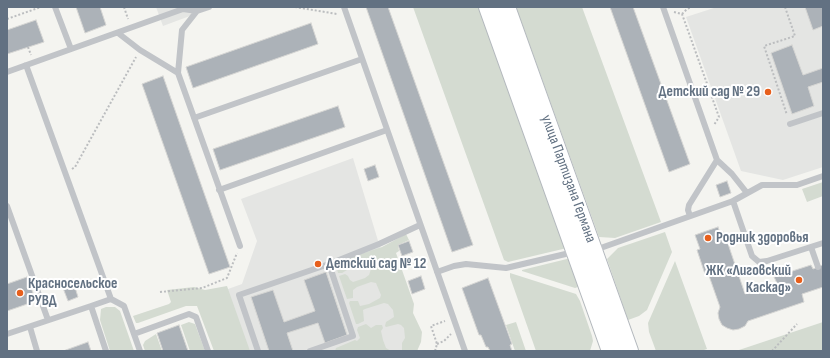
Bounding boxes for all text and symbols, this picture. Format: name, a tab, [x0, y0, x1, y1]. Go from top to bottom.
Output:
place label: Детский сад № 29	[659, 83, 760, 101]
marker: Детский сад № 29	[763, 87, 773, 97]
street label: улица Партизана Германа	[537, 113, 599, 245]
place label: Родник здоровья	[716, 229, 808, 247]
marker: Родник здоровья	[703, 233, 713, 243]
place label: Детский сад № 12	[326, 255, 426, 273]
marker: Детский сад № 12	[313, 259, 323, 269]
place label: ЖК «Лиговский Каскад»	[706, 262, 791, 297]
place label: Красносельское РУВД	[28, 275, 117, 310]
marker: ЖК «Лиговский Каскад»	[794, 275, 804, 285]
marker: Красносельское РУВД	[15, 288, 25, 298]

